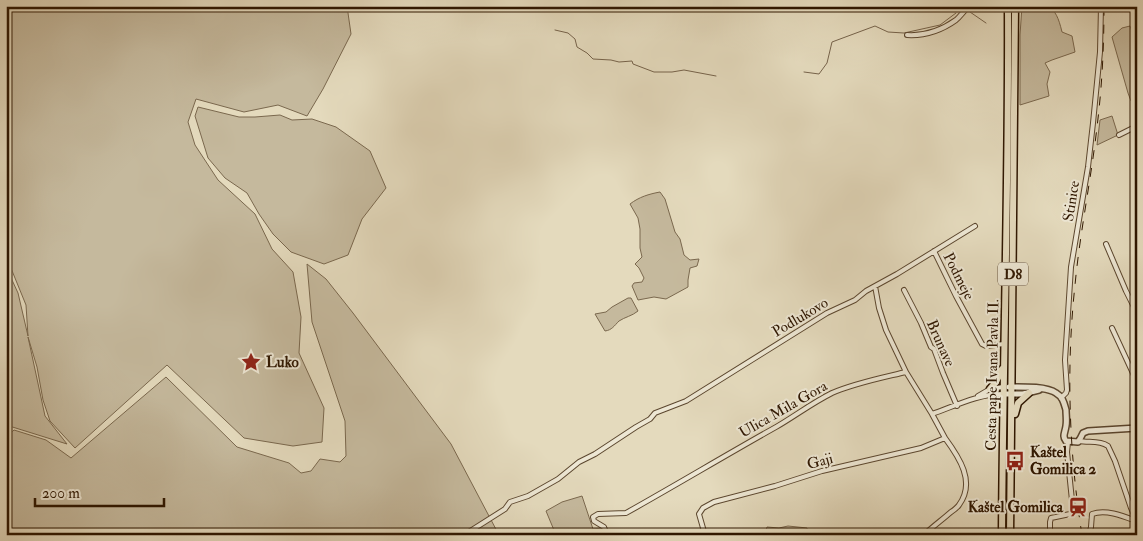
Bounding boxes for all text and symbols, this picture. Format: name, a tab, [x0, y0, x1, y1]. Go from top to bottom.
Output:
street label: Stinice	[1059, 179, 1084, 223]
street label: Podmeje	[939, 249, 978, 303]
road number: D8	[998, 262, 1028, 286]
street label: Podlukovo	[769, 293, 832, 342]
street label: Cesta pape Ivana Pavla II.	[982, 299, 1004, 451]
street label: Brunave	[922, 317, 959, 370]
place icon: Luko	[240, 351, 262, 373]
place label: Luko	[266, 353, 300, 372]
street label: Ulica Mila Gora	[736, 376, 832, 442]
place label: Kaštel Gomilica 2	[1030, 443, 1097, 479]
street label: Gaji	[805, 449, 835, 474]
bus stop icon: Kaštel Gomilica 2	[1004, 450, 1026, 472]
scale bar	[35, 476, 164, 508]
text: 200 m	[42, 484, 80, 503]
station icon: Kaštel Gomilica	[1067, 496, 1089, 518]
place label: Kaštel Gomilica	[968, 498, 1064, 517]

